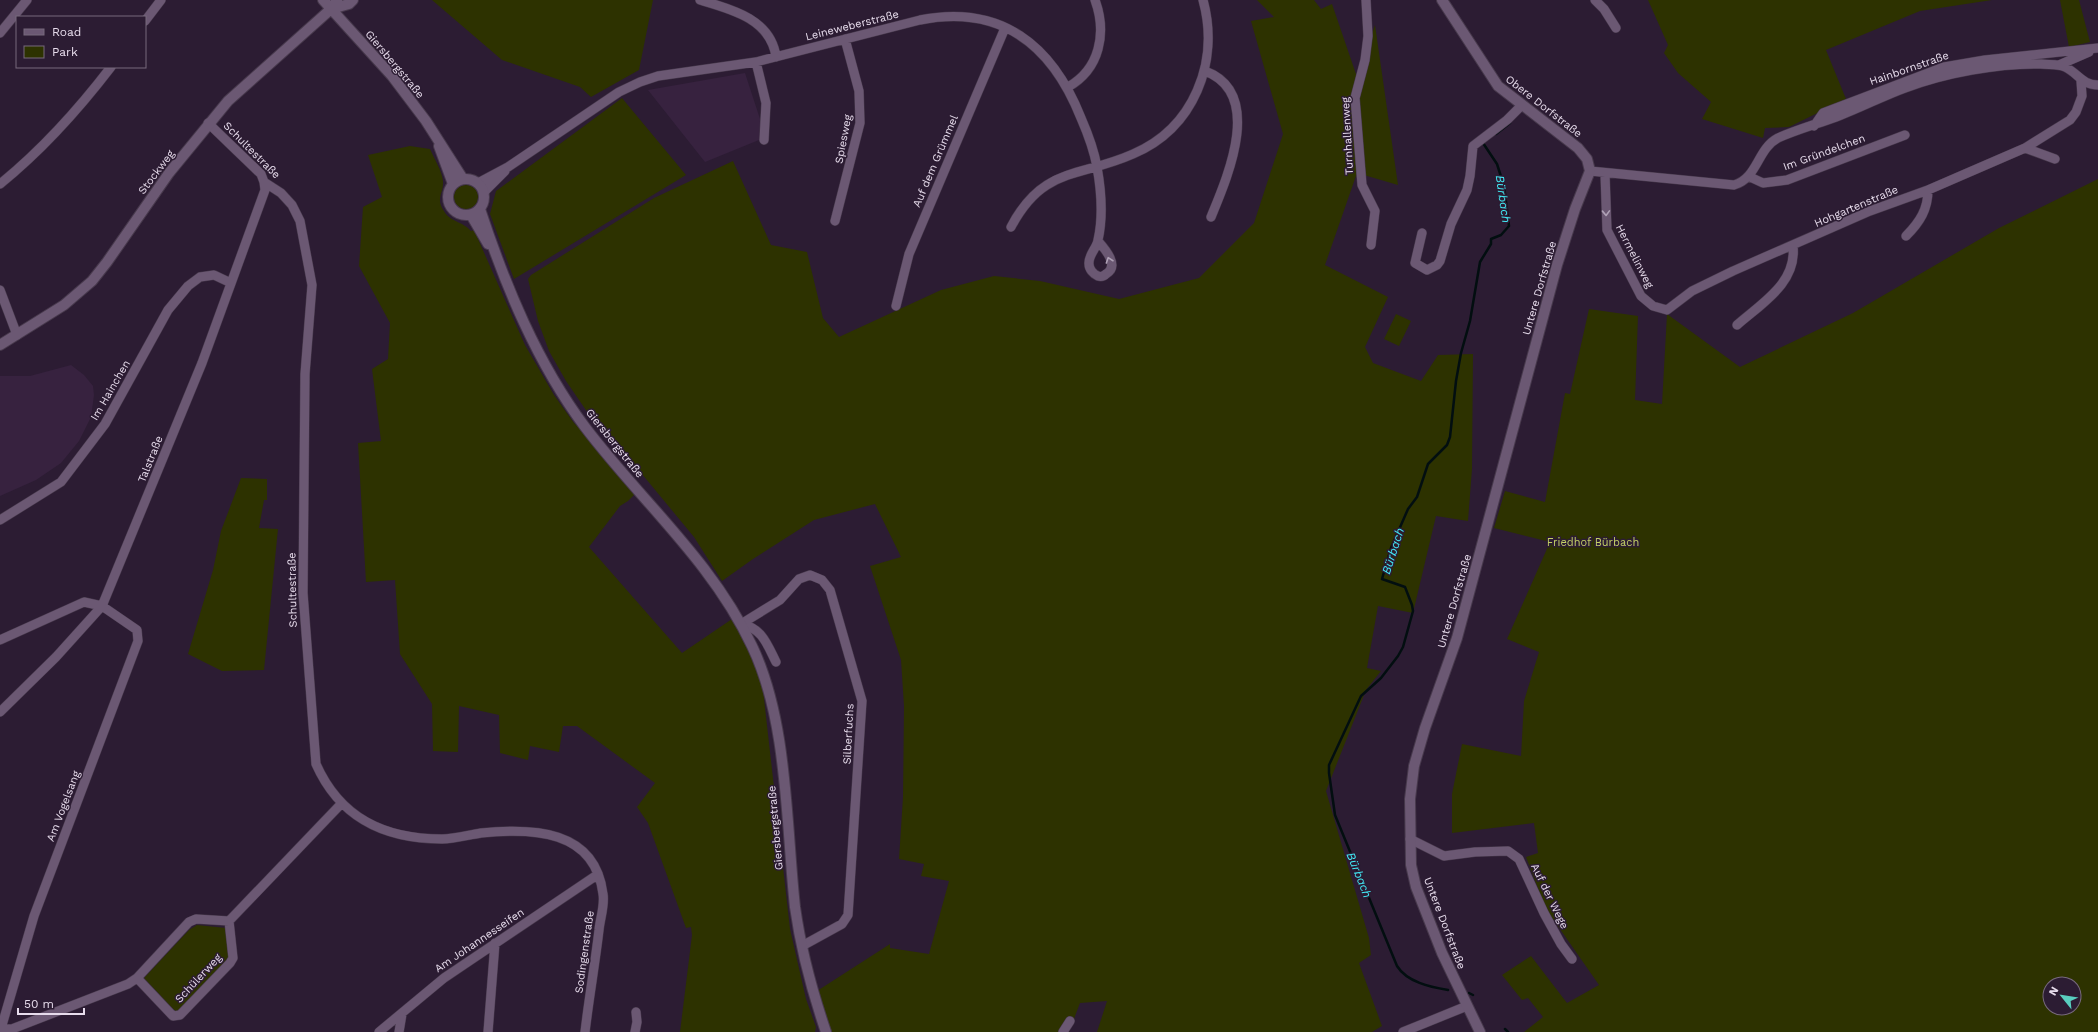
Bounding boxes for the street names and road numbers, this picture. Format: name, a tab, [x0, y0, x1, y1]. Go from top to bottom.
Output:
street label: Leineweberstraße	[804, 8, 900, 43]
street label: Giersbergstraße	[362, 28, 427, 101]
street label: Hainbornstraße	[1868, 49, 1950, 88]
street label: Obere Dorfstraße	[1503, 73, 1584, 140]
street label: Turnhallenweg	[1339, 97, 1356, 175]
street label: Spiesweg	[832, 113, 855, 165]
street label: Auf dem Grümmel	[910, 113, 961, 209]
street label: Schultestraße	[221, 119, 283, 181]
street label: Im Gründelchen	[1781, 132, 1867, 173]
street label: Stockweg	[136, 148, 177, 197]
street label: Hohgartenstraße	[1812, 183, 1900, 230]
street label: Hermelinweg	[1613, 222, 1656, 290]
street label: Untere Dorfstraße	[1520, 240, 1559, 337]
street label: Im Hainchen	[88, 358, 133, 423]
street label: Giersbergstraße	[583, 406, 646, 480]
street label: Talstraße	[135, 434, 166, 484]
street label: Schultestraße	[285, 552, 300, 628]
street label: Untere Dorfstraße	[1435, 553, 1474, 650]
street label: Silberfuchs	[840, 703, 857, 765]
street label: Am Vogelsang	[44, 769, 83, 843]
street label: Giersbergstraße	[765, 785, 786, 871]
street label: Auf der Wege	[1528, 861, 1571, 931]
street label: Untere Dorfstraße	[1421, 875, 1468, 971]
street label: Am Johannesseifen	[432, 906, 527, 975]
street label: Sodingenstraße	[572, 910, 597, 994]
street label: Schülerweg	[172, 951, 224, 1006]

